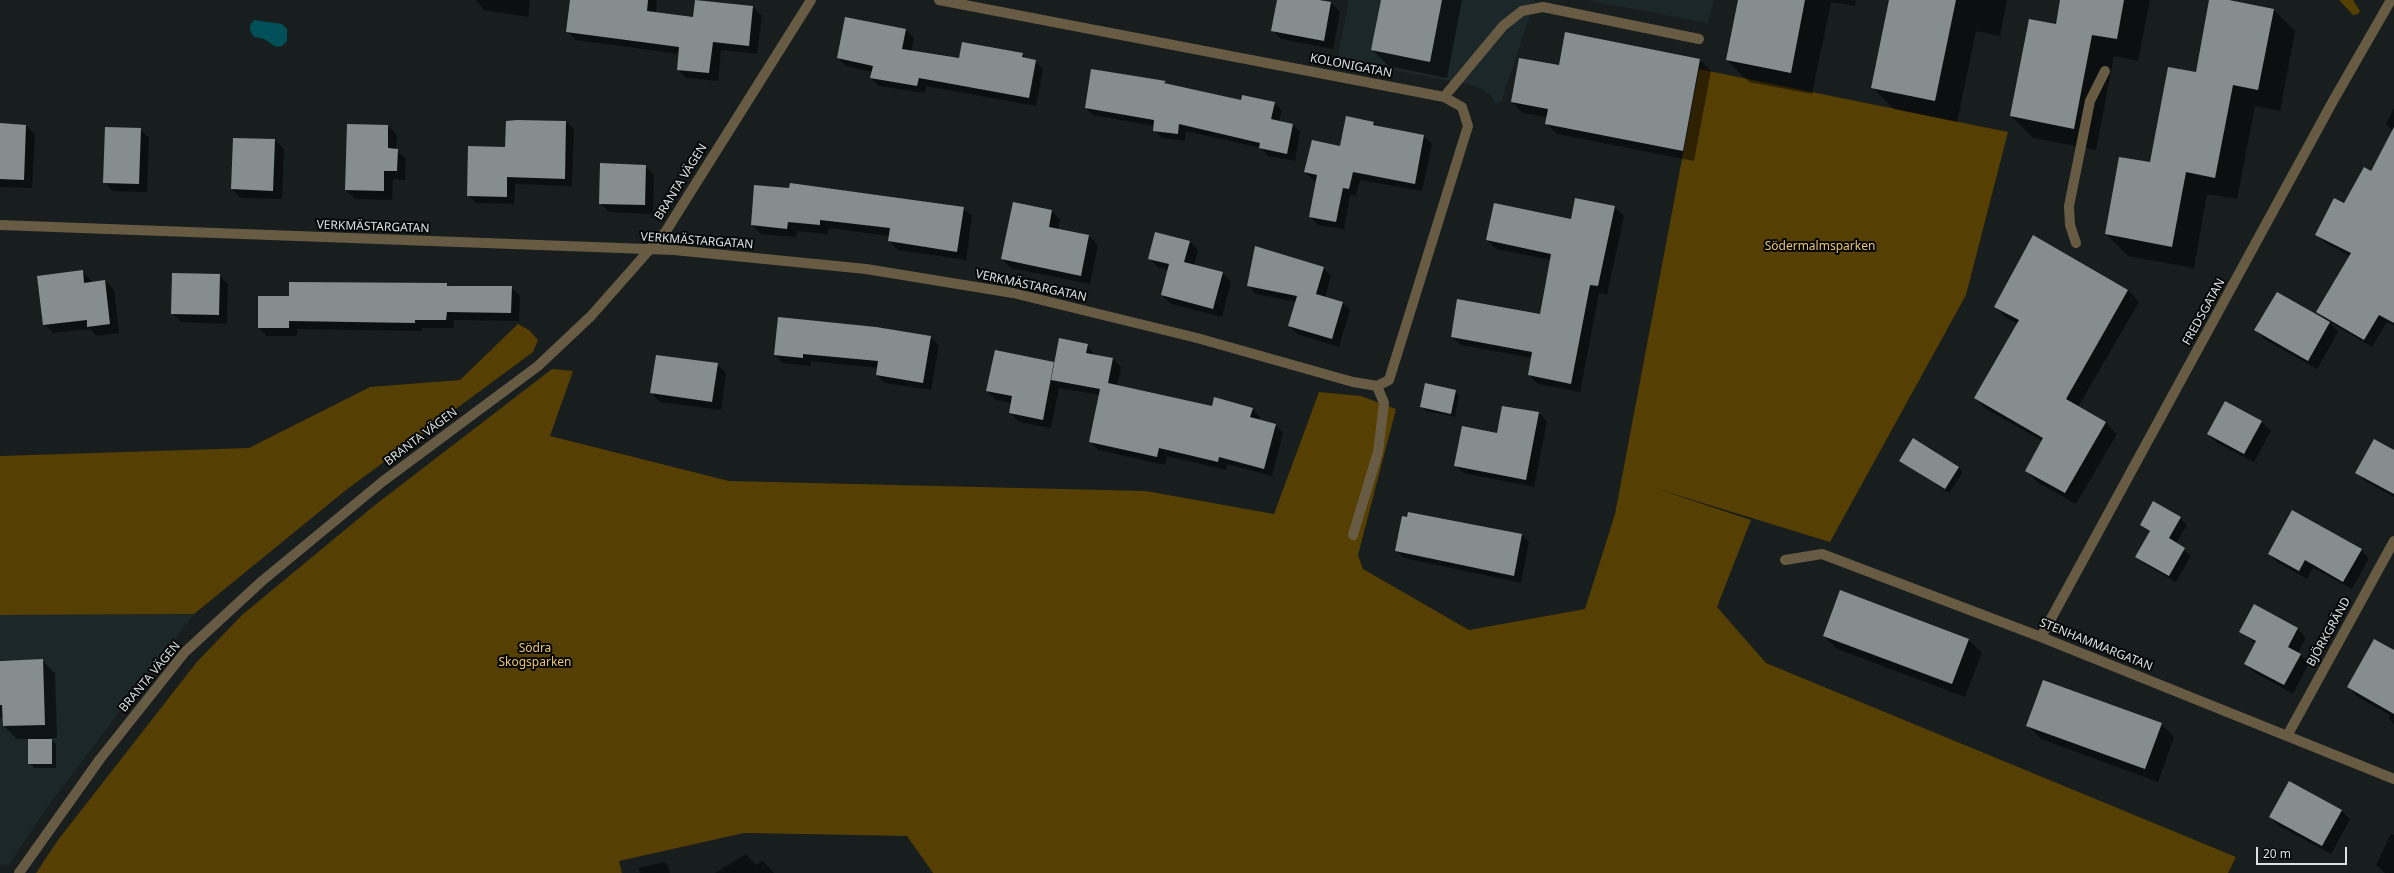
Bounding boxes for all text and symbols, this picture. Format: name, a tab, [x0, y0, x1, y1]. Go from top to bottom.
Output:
street label: KOLONIGATAN	[1309, 51, 1393, 81]
street label: BRANTA VÄGEN	[652, 141, 710, 223]
street label: VERKMÄSTARGATAN	[316, 218, 430, 236]
street label: VERKMÄSTARGATAN	[640, 230, 754, 252]
park label: Södermalmsparken	[1765, 240, 1875, 254]
street label: VERKMÄSTARGATAN	[974, 267, 1088, 305]
street label: FREDSGATAN	[2180, 276, 2228, 348]
street label: BRANTA VÄGEN	[382, 405, 460, 469]
street label: BJÖRKGRÄND	[2304, 595, 2354, 669]
street label: STENHAMMARGATAN	[2037, 616, 2155, 674]
street label: BRANTA VÄGEN	[116, 639, 184, 715]
park label: Södra Skogsparken	[498, 642, 572, 670]
scale bar	[2258, 839, 2349, 865]
text: 20 m	[2263, 845, 2291, 862]

